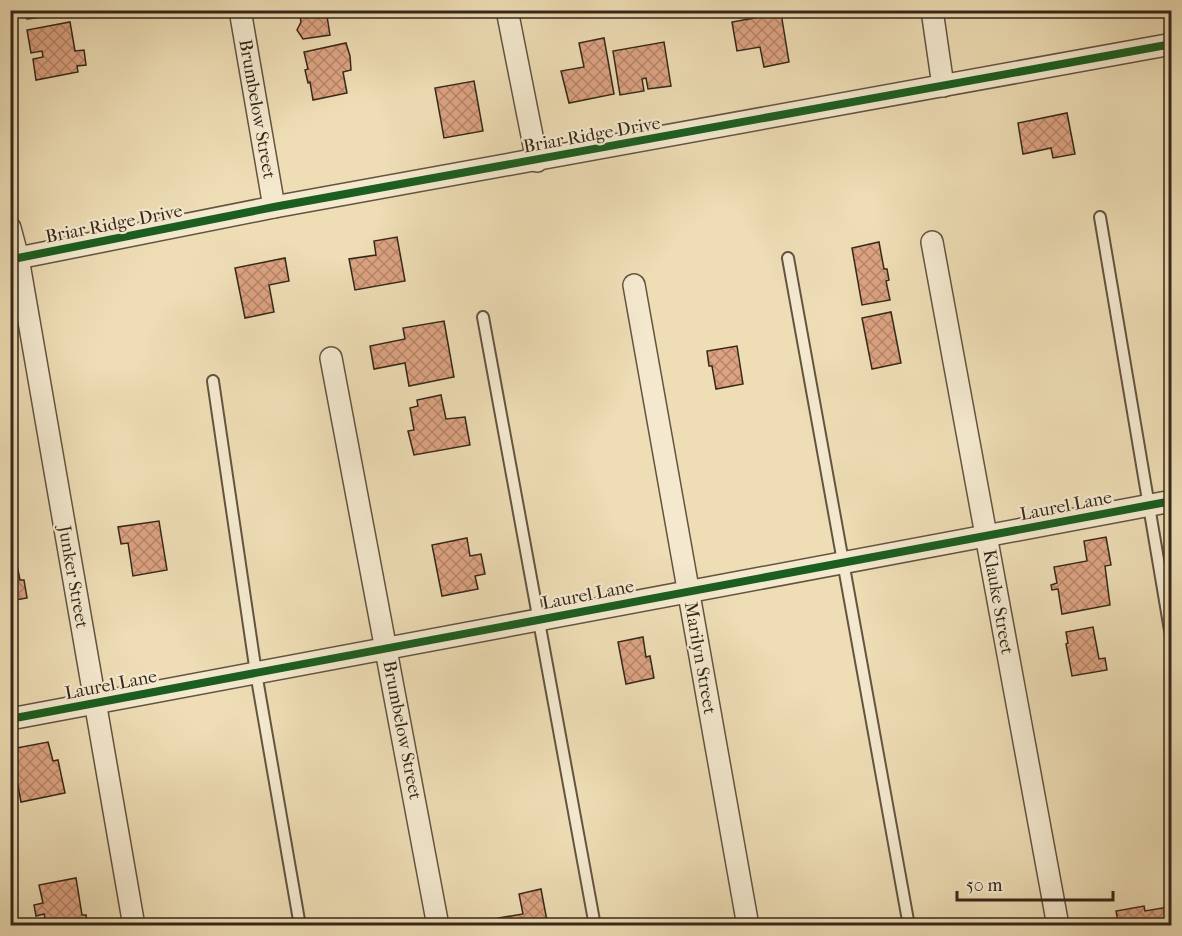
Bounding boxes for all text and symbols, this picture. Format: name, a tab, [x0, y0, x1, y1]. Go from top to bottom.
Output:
street label: Brumbelow Street	[234, 38, 280, 181]
street label: Briar Ridge Drive	[522, 113, 662, 157]
street label: Briar Ridge Drive	[44, 200, 184, 248]
street label: Laurel Lane	[1018, 487, 1114, 525]
street label: Junker Street	[53, 522, 92, 631]
street label: Klauke Street	[978, 548, 1018, 656]
street label: Laurel Lane	[540, 576, 636, 614]
street label: Marilyn Street	[680, 600, 720, 716]
street label: Brumbelow Street	[378, 659, 426, 802]
street label: Laurel Lane	[63, 666, 159, 704]
scale bar	[957, 864, 1113, 902]
text: 50 m	[966, 875, 1003, 896]

